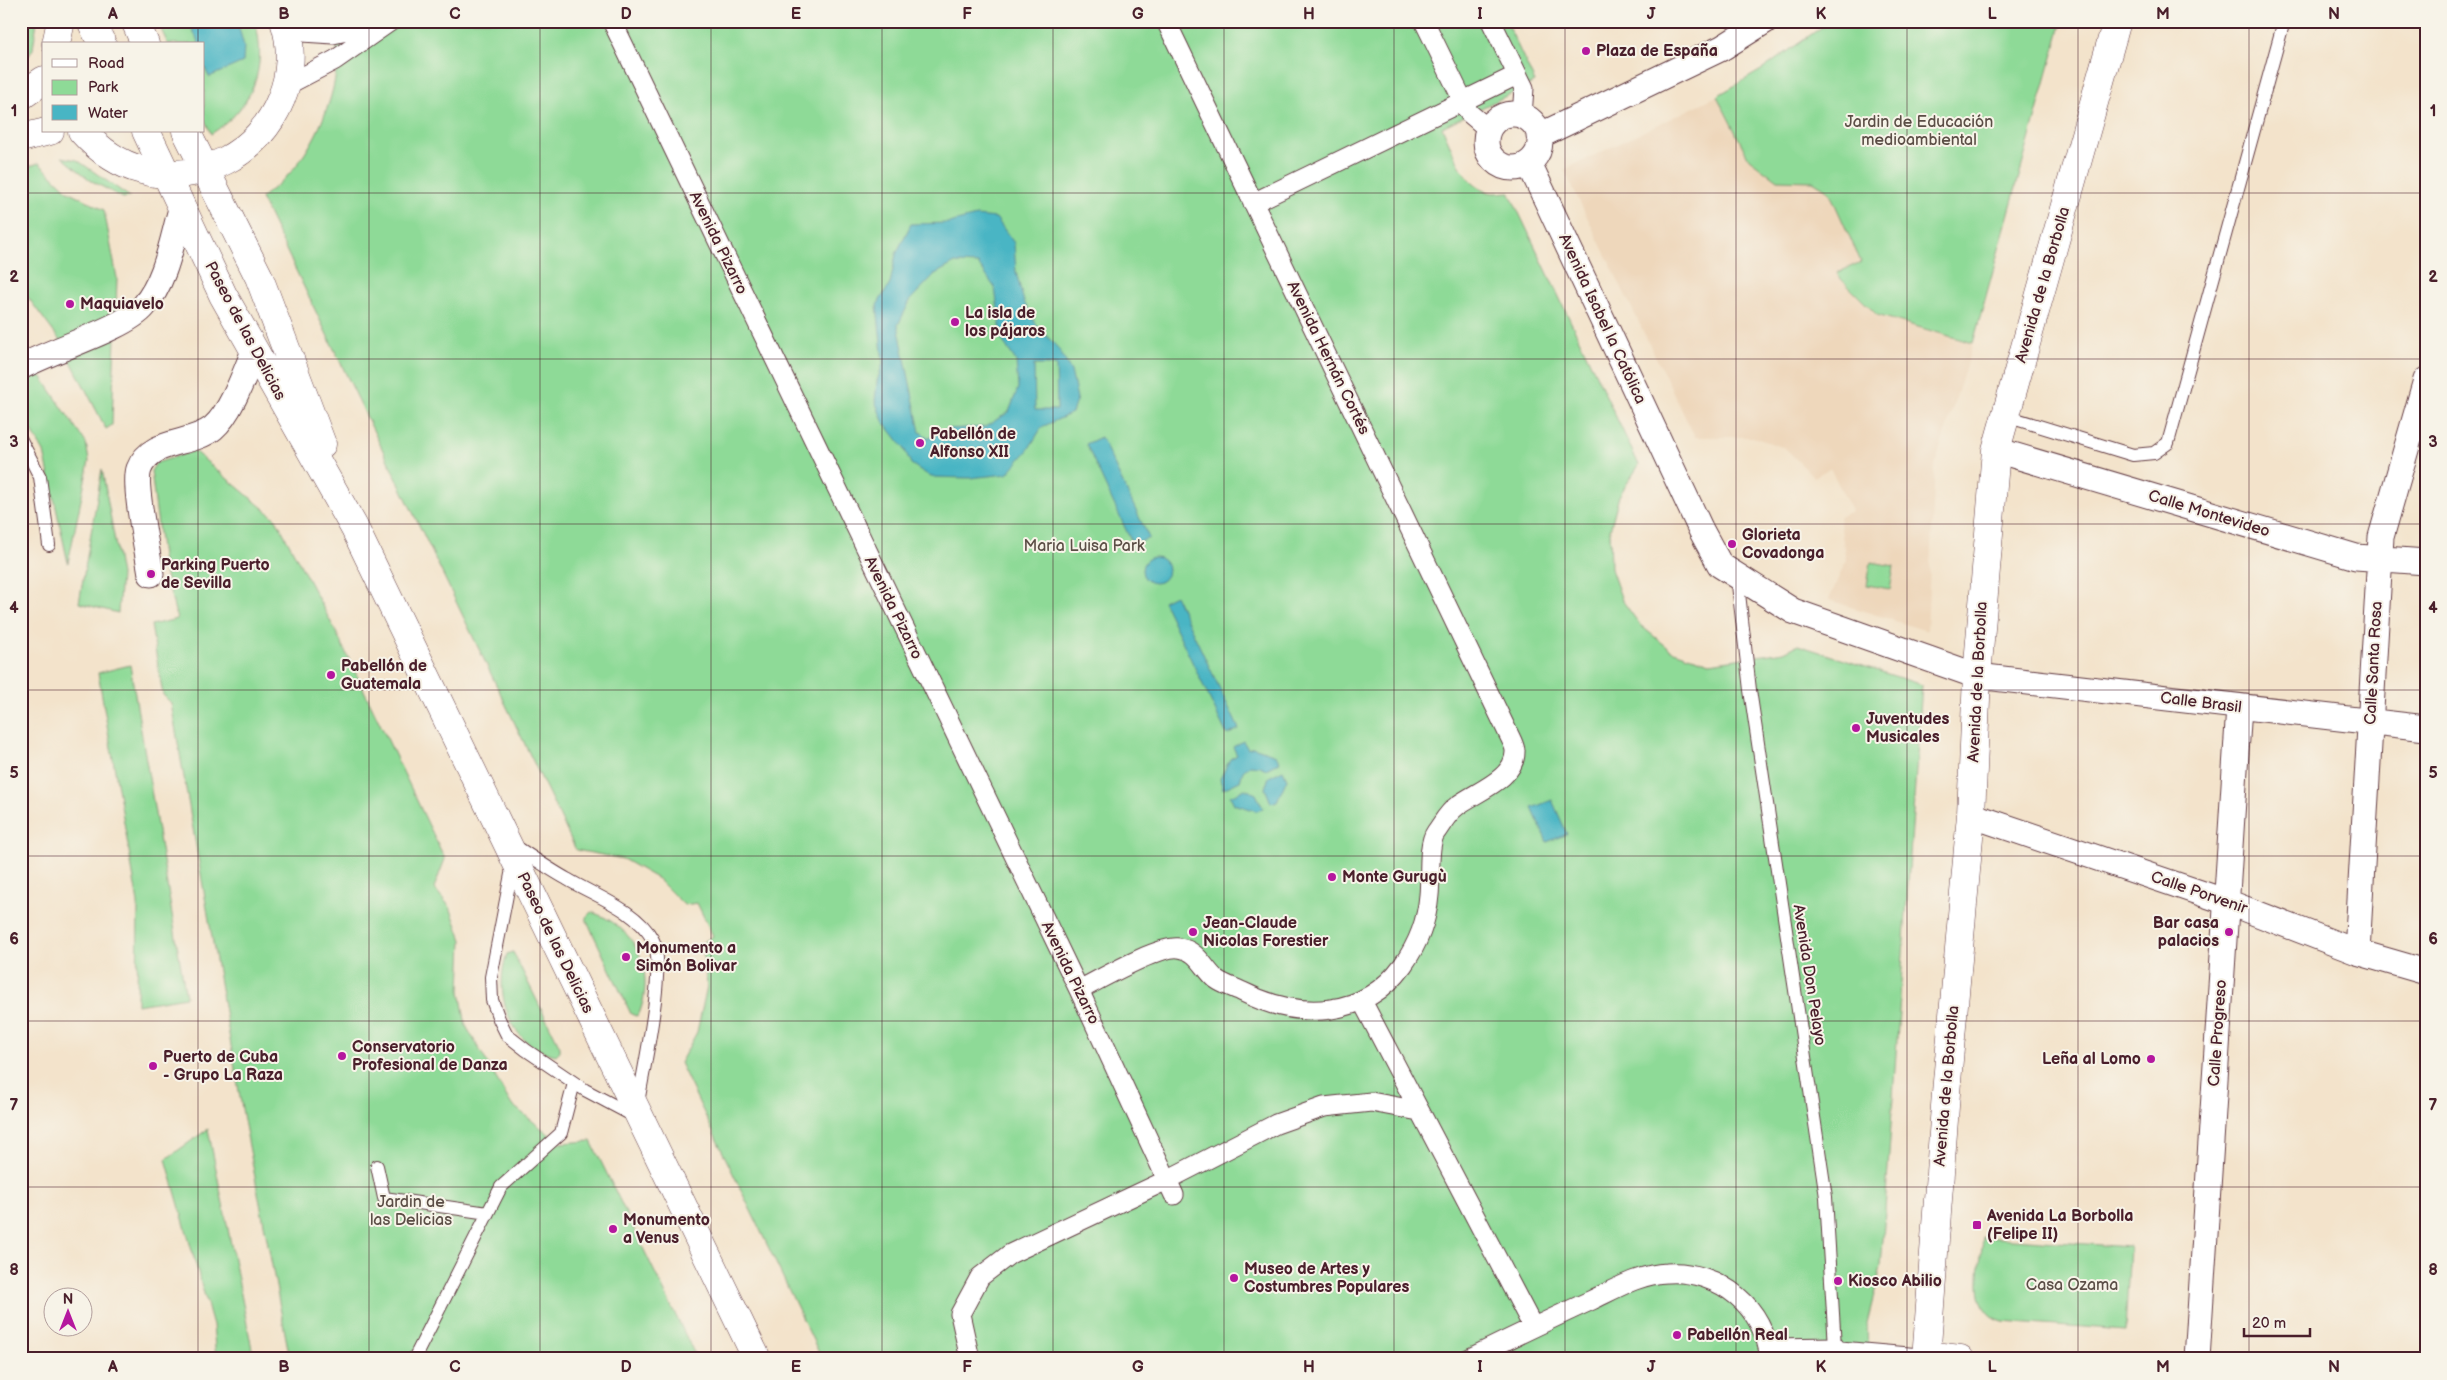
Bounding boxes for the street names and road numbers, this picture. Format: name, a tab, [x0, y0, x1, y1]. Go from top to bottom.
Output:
street label: Avenida Pizarro	[685, 188, 751, 298]
street label: Avenida de la Borbolla	[2012, 205, 2074, 365]
street label: Avenida Isabel la Católica	[1554, 231, 1650, 407]
street label: Paseo de las Delicias	[200, 258, 290, 404]
street label: Avenida Hernán Cortés	[1283, 278, 1373, 438]
street label: Calle Montevideo	[2146, 486, 2272, 542]
street label: Avenida Pizarro	[860, 553, 926, 663]
street label: Avenida de la Borbolla	[1964, 601, 1992, 763]
street label: Calle Santa Rosa	[2361, 601, 2387, 725]
street label: Calle Brasil	[2159, 689, 2243, 717]
street label: Calle Porvenir	[2148, 868, 2250, 919]
street label: Paseo de las Delicias	[513, 869, 597, 1017]
street label: Avenida Don Pelayo	[1788, 903, 1830, 1047]
street label: Avenida Pizarro	[1037, 918, 1103, 1028]
street label: Calle Progreso	[2205, 979, 2231, 1087]
street label: Avenida de la Borbolla	[1930, 1005, 1964, 1167]

